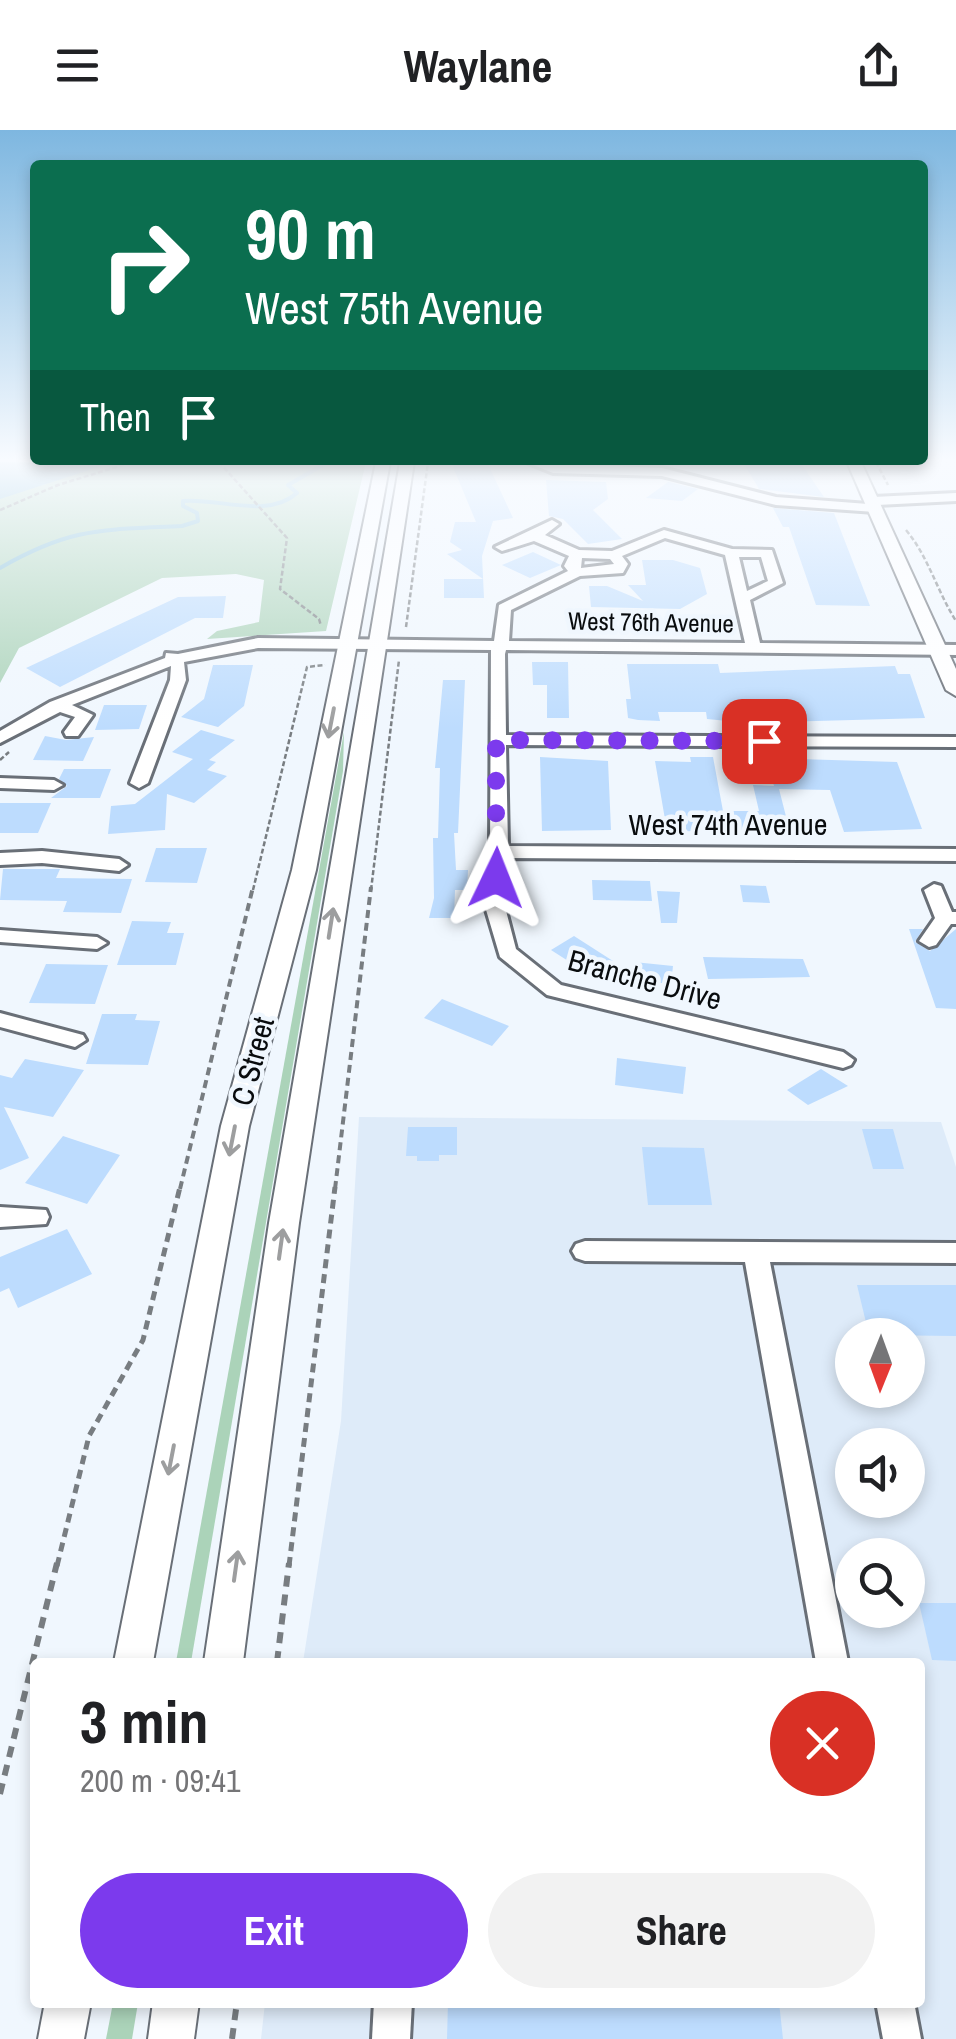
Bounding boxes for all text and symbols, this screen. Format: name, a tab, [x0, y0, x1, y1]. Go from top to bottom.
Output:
text: Waylane	[404, 35, 552, 96]
icon: menu	[50, 38, 105, 93]
icon: share	[851, 38, 906, 93]
text: 90 m	[245, 187, 376, 281]
icon: right	[80, 200, 210, 330]
text: West 75th Avenue	[245, 277, 543, 338]
icon: arrive	[171, 390, 226, 445]
text: Then	[80, 392, 151, 443]
street label: West 76th Avenue	[568, 604, 734, 640]
pin	[722, 699, 807, 784]
one-way arrow	[321, 706, 340, 739]
icon: arrive	[737, 714, 792, 769]
street label: West 74th Avenue	[629, 804, 827, 844]
position arrow	[444, 826, 548, 930]
one-way arrow	[322, 907, 341, 940]
street label: Branche Drive	[564, 939, 726, 1019]
street label: C Street	[221, 1012, 283, 1110]
one-way arrow	[222, 1124, 241, 1156]
one-way arrow	[272, 1228, 290, 1261]
north arrow	[835, 1318, 925, 1408]
map controls	[835, 1318, 925, 1628]
button: sound	[835, 1428, 925, 1518]
one-way arrow	[161, 1444, 180, 1476]
button: search	[835, 1538, 925, 1628]
one-way arrow	[228, 1550, 246, 1583]
text: 3 min	[80, 1681, 209, 1762]
button: close	[770, 1691, 875, 1796]
text: 200 m · 09:41	[80, 1759, 240, 1802]
button: Exit	[80, 1873, 468, 1988]
button: Share	[488, 1873, 875, 1988]

